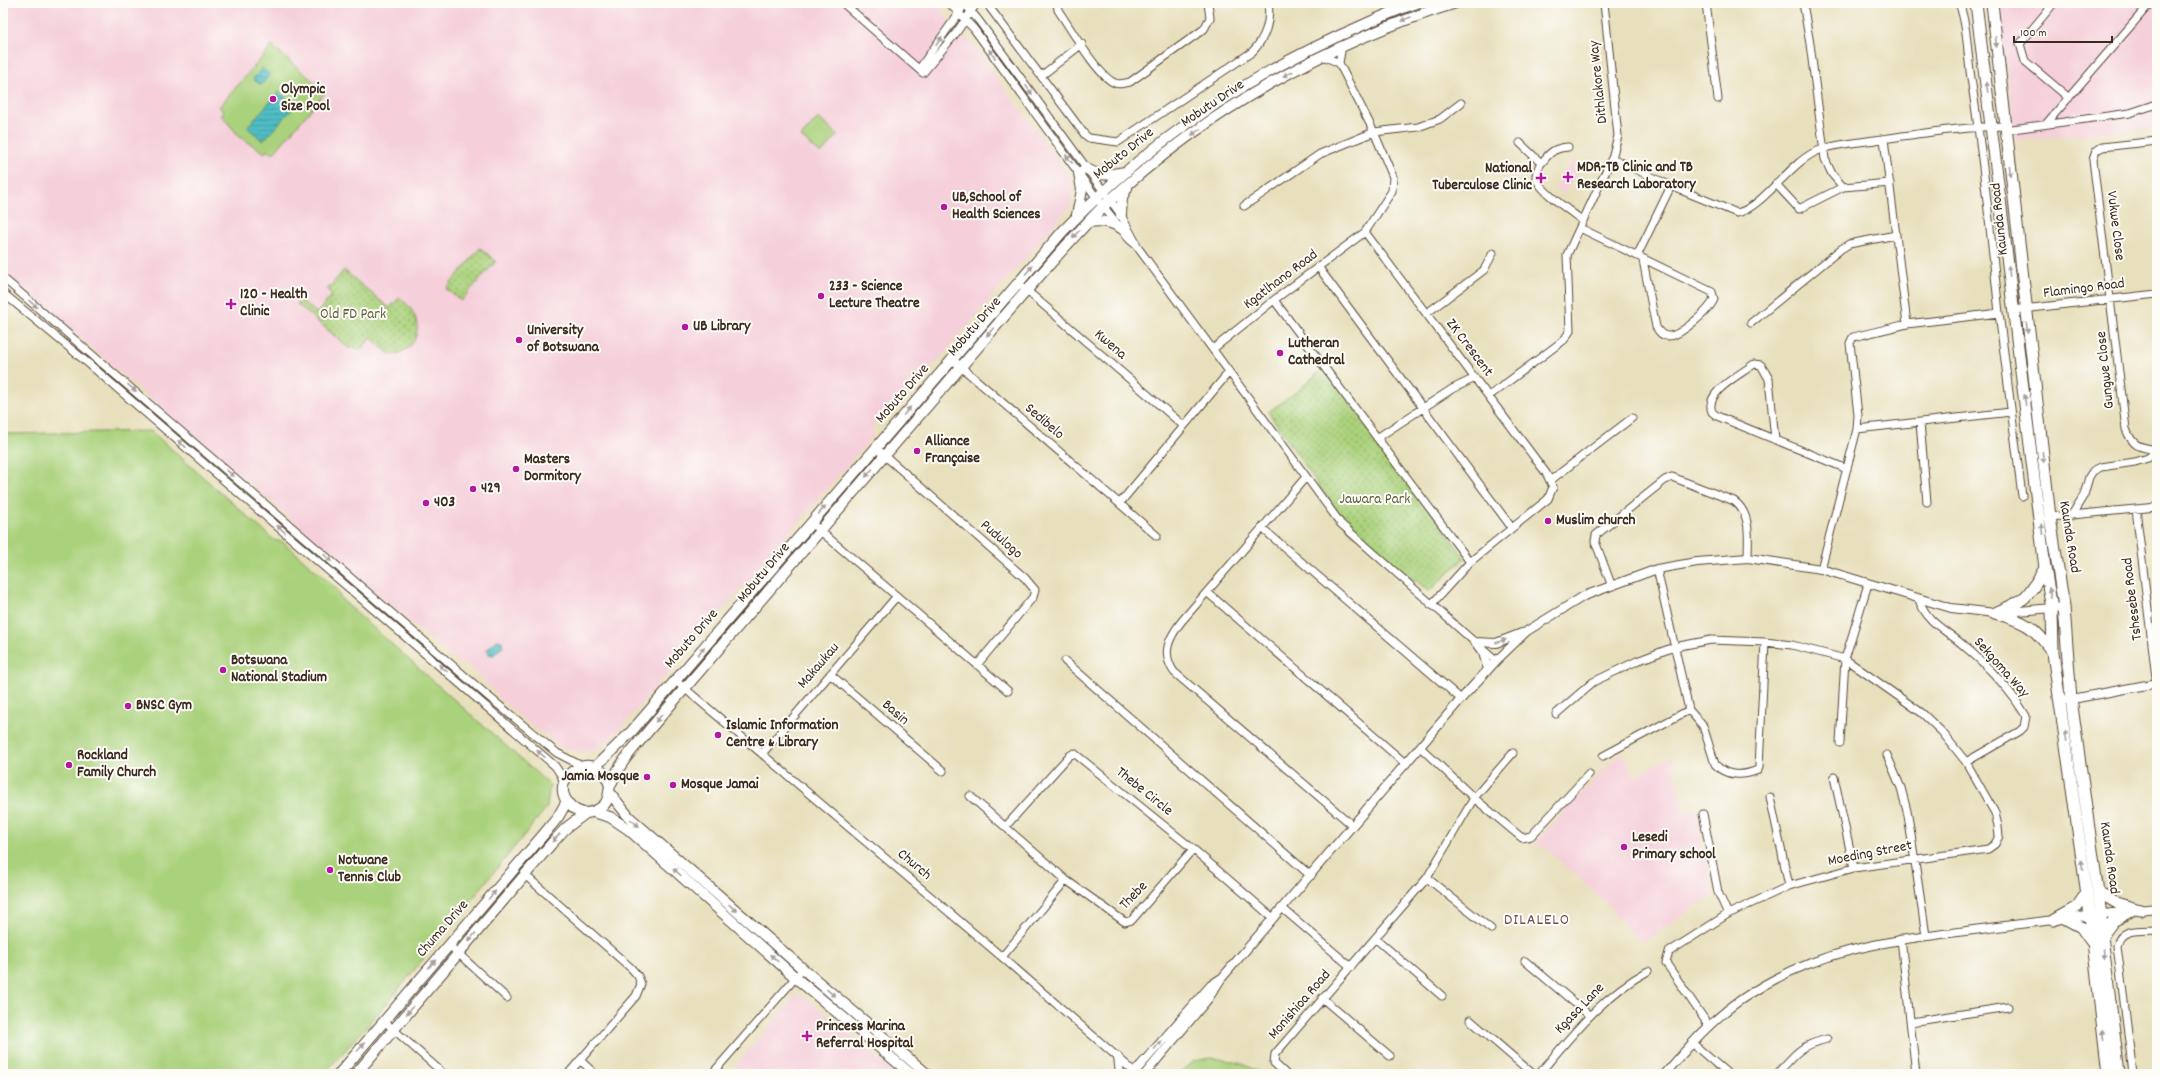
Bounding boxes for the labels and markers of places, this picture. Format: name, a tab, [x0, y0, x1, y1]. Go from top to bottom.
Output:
place label: Olympic Size Pool	[281, 79, 330, 118]
marker: Olympic Size Pool	[268, 94, 278, 104]
place label: MDR-TB Clinic and TB Research Laboratory	[1577, 157, 1696, 196]
place label: National Tuberculose Clinic	[1432, 158, 1532, 197]
marker: MDR-TB Clinic and TB Research Laboratory	[1562, 171, 1574, 183]
marker: National Tuberculose Clinic	[1535, 172, 1547, 184]
place label: UB,School of Health Sciences	[952, 187, 1041, 226]
marker: UB,School of Health Sciences	[939, 202, 949, 212]
place label: 233 - Science Lecture Theatre	[829, 276, 920, 315]
place label: 120 - Health Clinic	[240, 284, 307, 323]
marker: 233 - Science Lecture Theatre	[816, 291, 826, 301]
marker: 120 - Health Clinic	[225, 298, 237, 310]
place label: UB Library	[693, 316, 751, 338]
place label: University of Botswana	[527, 320, 600, 359]
marker: UB Library	[680, 322, 690, 332]
place label: Lutheran Cathedral	[1288, 333, 1345, 372]
marker: University of Botswana	[514, 335, 524, 345]
marker: Lutheran Cathedral	[1275, 348, 1285, 358]
place label: Alliance Française	[925, 431, 980, 470]
marker: Alliance Française	[912, 446, 922, 456]
place label: Masters Dormitory	[524, 449, 582, 488]
marker: Masters Dormitory	[511, 464, 521, 474]
place label: 429	[481, 478, 501, 500]
marker: 429	[468, 484, 478, 494]
place label: 403	[434, 492, 455, 514]
marker: 403	[421, 498, 431, 508]
place label: Muslim church	[1556, 510, 1636, 532]
marker: Muslim church	[1543, 516, 1553, 526]
place label: Botswana National Stadium	[231, 650, 327, 689]
marker: Botswana National Stadium	[218, 665, 228, 675]
place label: BNSC Gym	[136, 695, 192, 717]
marker: BNSC Gym	[123, 701, 133, 711]
place label: Islamic Information Centre & Library	[726, 715, 838, 754]
marker: Islamic Information Centre & Library	[713, 730, 723, 740]
place label: Rockland Family Church	[77, 745, 156, 784]
marker: Rockland Family Church	[64, 760, 74, 770]
place label: Jamia Mosque	[561, 766, 639, 788]
marker: Jamia Mosque	[642, 772, 652, 782]
place label: Mosque Jamai	[681, 774, 759, 796]
marker: Mosque Jamai	[668, 780, 678, 790]
place label: Lesedi Primary school	[1632, 827, 1716, 866]
marker: Lesedi Primary school	[1619, 842, 1629, 852]
place label: Notwane Tennis Club	[338, 850, 401, 889]
marker: Notwane Tennis Club	[325, 865, 335, 875]
place label: Princess Marina Referral Hospital	[816, 1016, 914, 1055]
marker: Princess Marina Referral Hospital	[801, 1030, 813, 1042]

